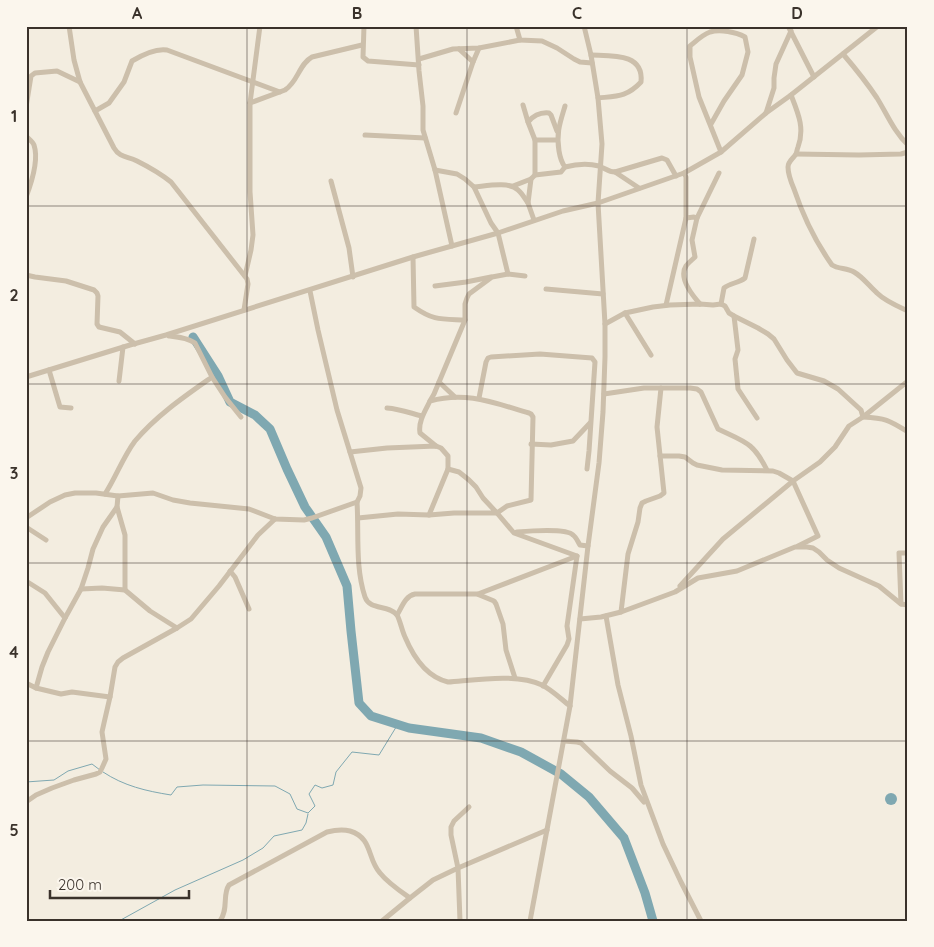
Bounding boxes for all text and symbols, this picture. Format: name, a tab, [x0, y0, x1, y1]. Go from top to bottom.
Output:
text: A	[132, 3, 143, 23]
text: B	[352, 3, 362, 23]
text: C	[572, 3, 582, 23]
text: D	[791, 3, 803, 23]
text: 1	[11, 106, 17, 126]
text: 2	[9, 285, 19, 305]
text: 3	[10, 463, 18, 483]
text: 4	[9, 642, 19, 662]
text: 5	[9, 820, 19, 840]
scale bar	[50, 867, 189, 899]
text: 200 m	[58, 875, 102, 894]

